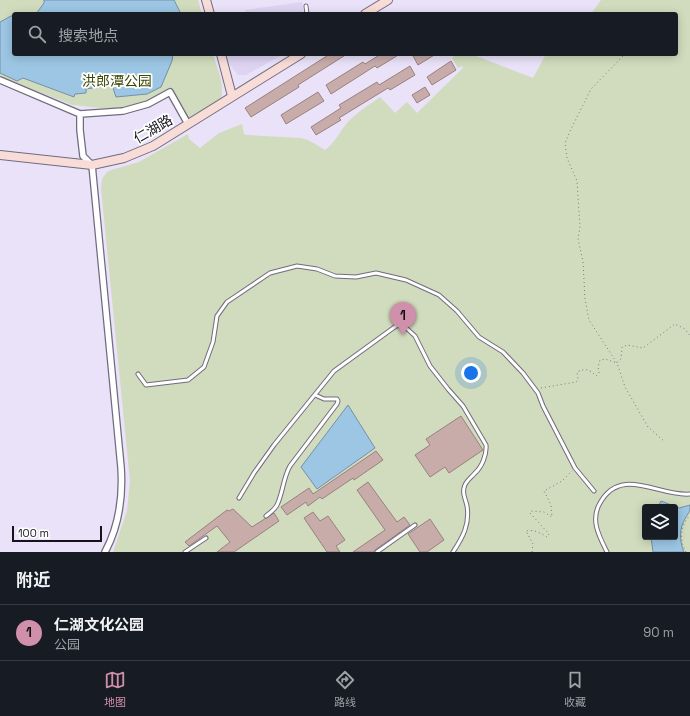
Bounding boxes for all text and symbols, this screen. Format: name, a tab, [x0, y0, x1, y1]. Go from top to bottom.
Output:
search box	[12, 12, 678, 56]
icon: search	[26, 23, 48, 45]
text: 搜索地点	[58, 26, 118, 45]
park label: 洪郎潭公园	[82, 72, 152, 90]
street label: 仁湖路	[130, 111, 176, 147]
pin: 1	[390, 302, 416, 335]
your location	[461, 363, 481, 383]
map controls	[642, 504, 678, 540]
button: layers	[642, 504, 678, 540]
scale bar	[12, 524, 102, 543]
text: 100 m	[18, 526, 49, 540]
text: 附近	[16, 569, 50, 591]
text: 仁湖文化公园	[54, 615, 144, 634]
text: 1	[26, 624, 32, 641]
text: 90 m	[643, 624, 674, 641]
text: 公园	[54, 636, 80, 653]
tab: 地图	[104, 669, 126, 709]
tab: 路线	[334, 669, 356, 709]
tab: 收藏	[564, 669, 586, 709]

